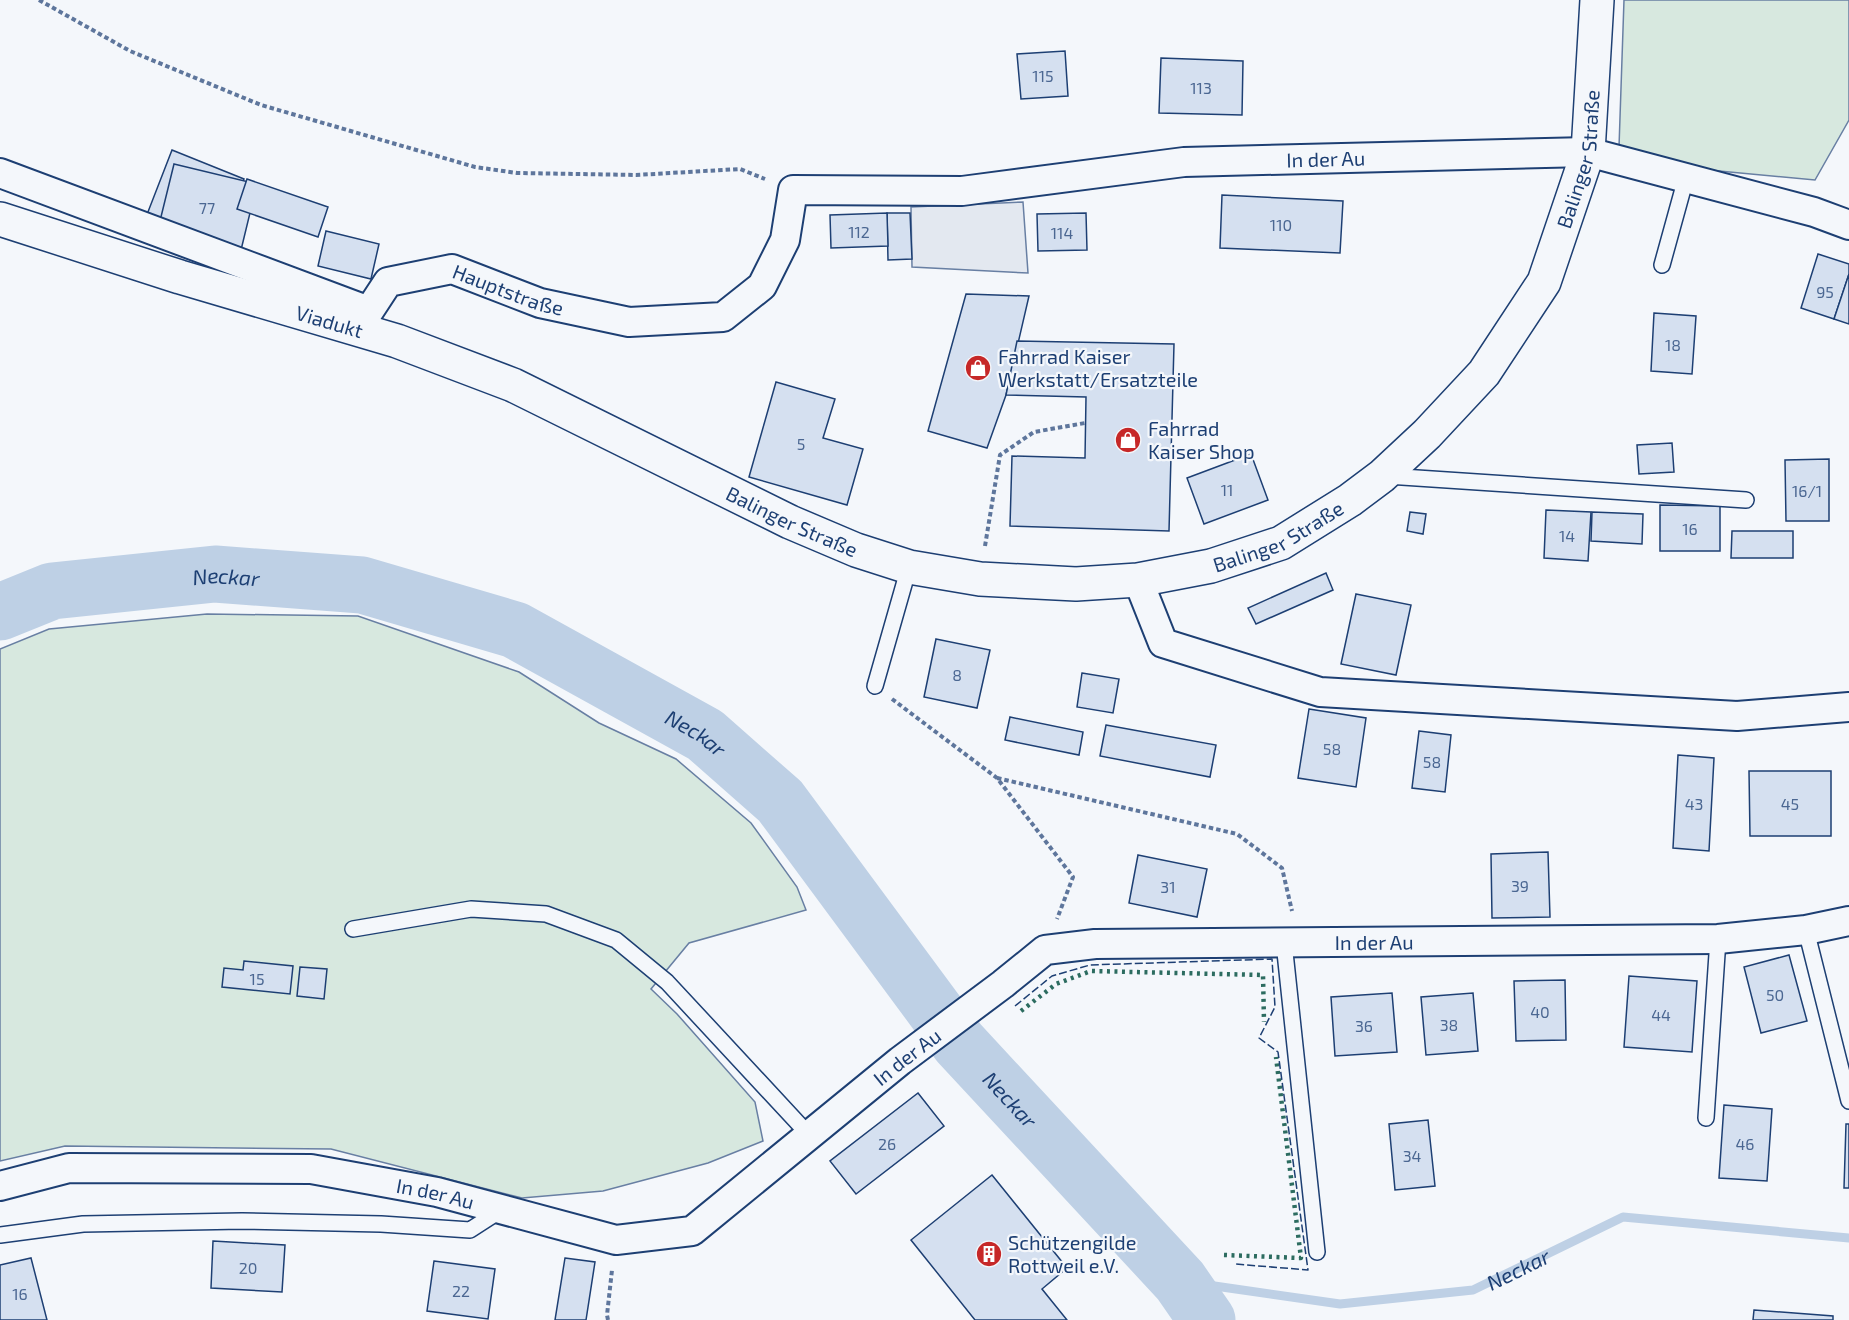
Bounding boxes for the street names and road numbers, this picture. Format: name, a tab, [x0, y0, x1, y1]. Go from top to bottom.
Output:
street label: Balinger Straße	[1551, 89, 1604, 231]
street label: In der Au	[1286, 146, 1366, 171]
street label: Hauptstraße	[450, 259, 566, 320]
street label: Viadukt	[293, 300, 366, 342]
street label: Balinger Straße	[722, 480, 861, 561]
street label: Balinger Straße	[1210, 495, 1347, 577]
street label: In der Au	[1335, 929, 1414, 954]
street label: In der Au	[868, 1023, 945, 1090]
street label: In der Au	[395, 1173, 477, 1213]

